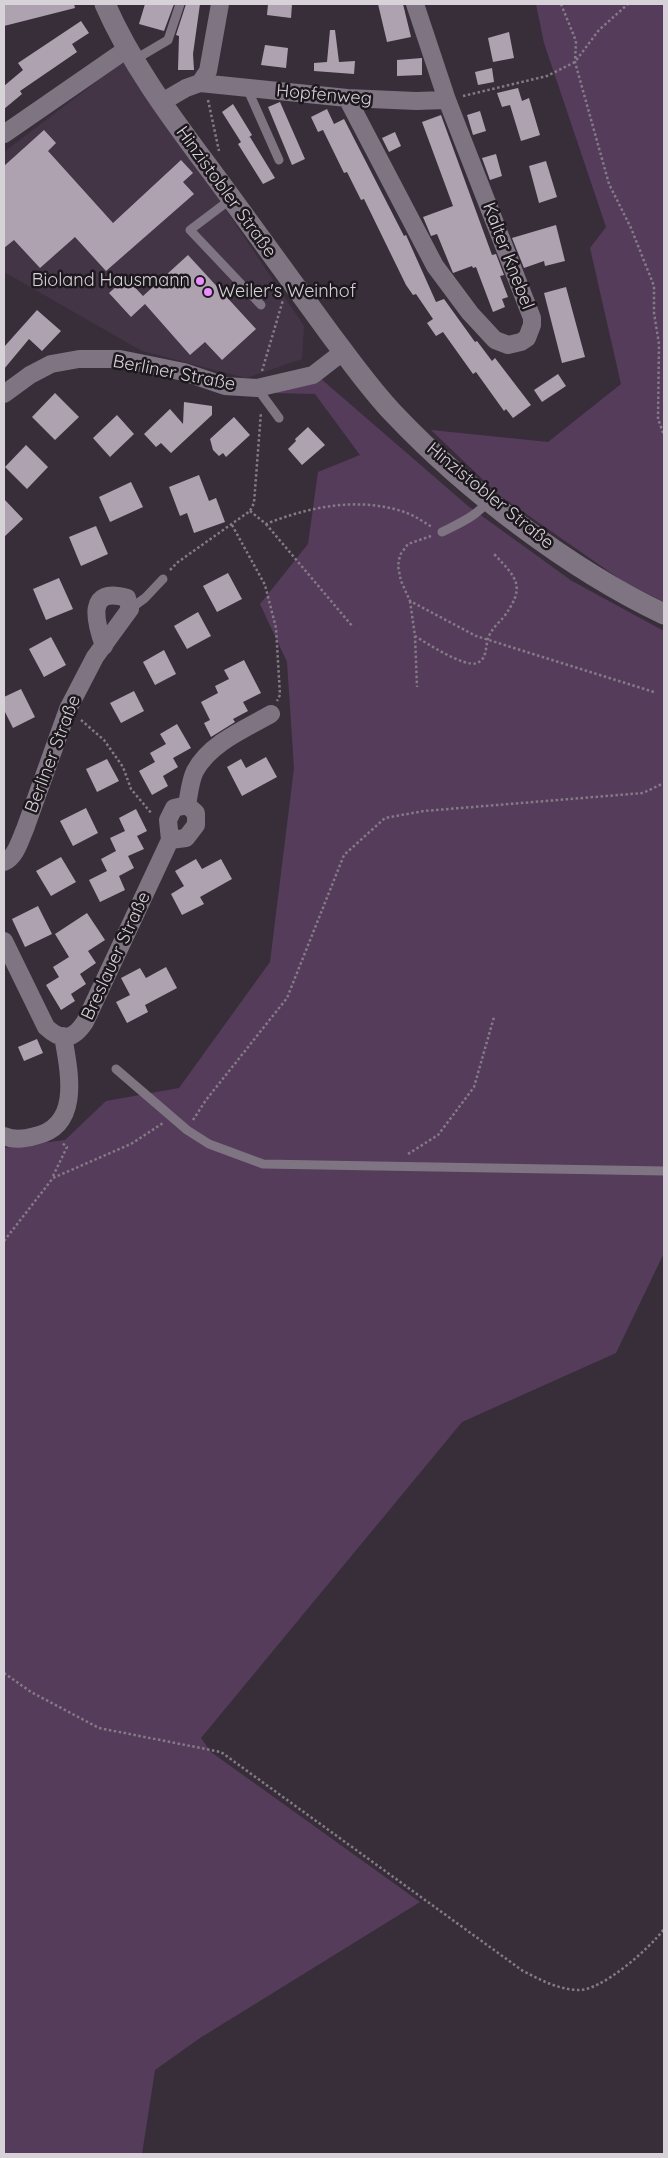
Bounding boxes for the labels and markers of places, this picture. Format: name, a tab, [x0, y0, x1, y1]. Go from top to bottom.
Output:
place label: Bioland Hausmann	[32, 270, 190, 292]
marker: Bioland Hausmann	[194, 275, 206, 287]
place label: Weiler's Weinhof	[218, 281, 356, 303]
marker: Weiler's Weinhof	[202, 286, 214, 298]

